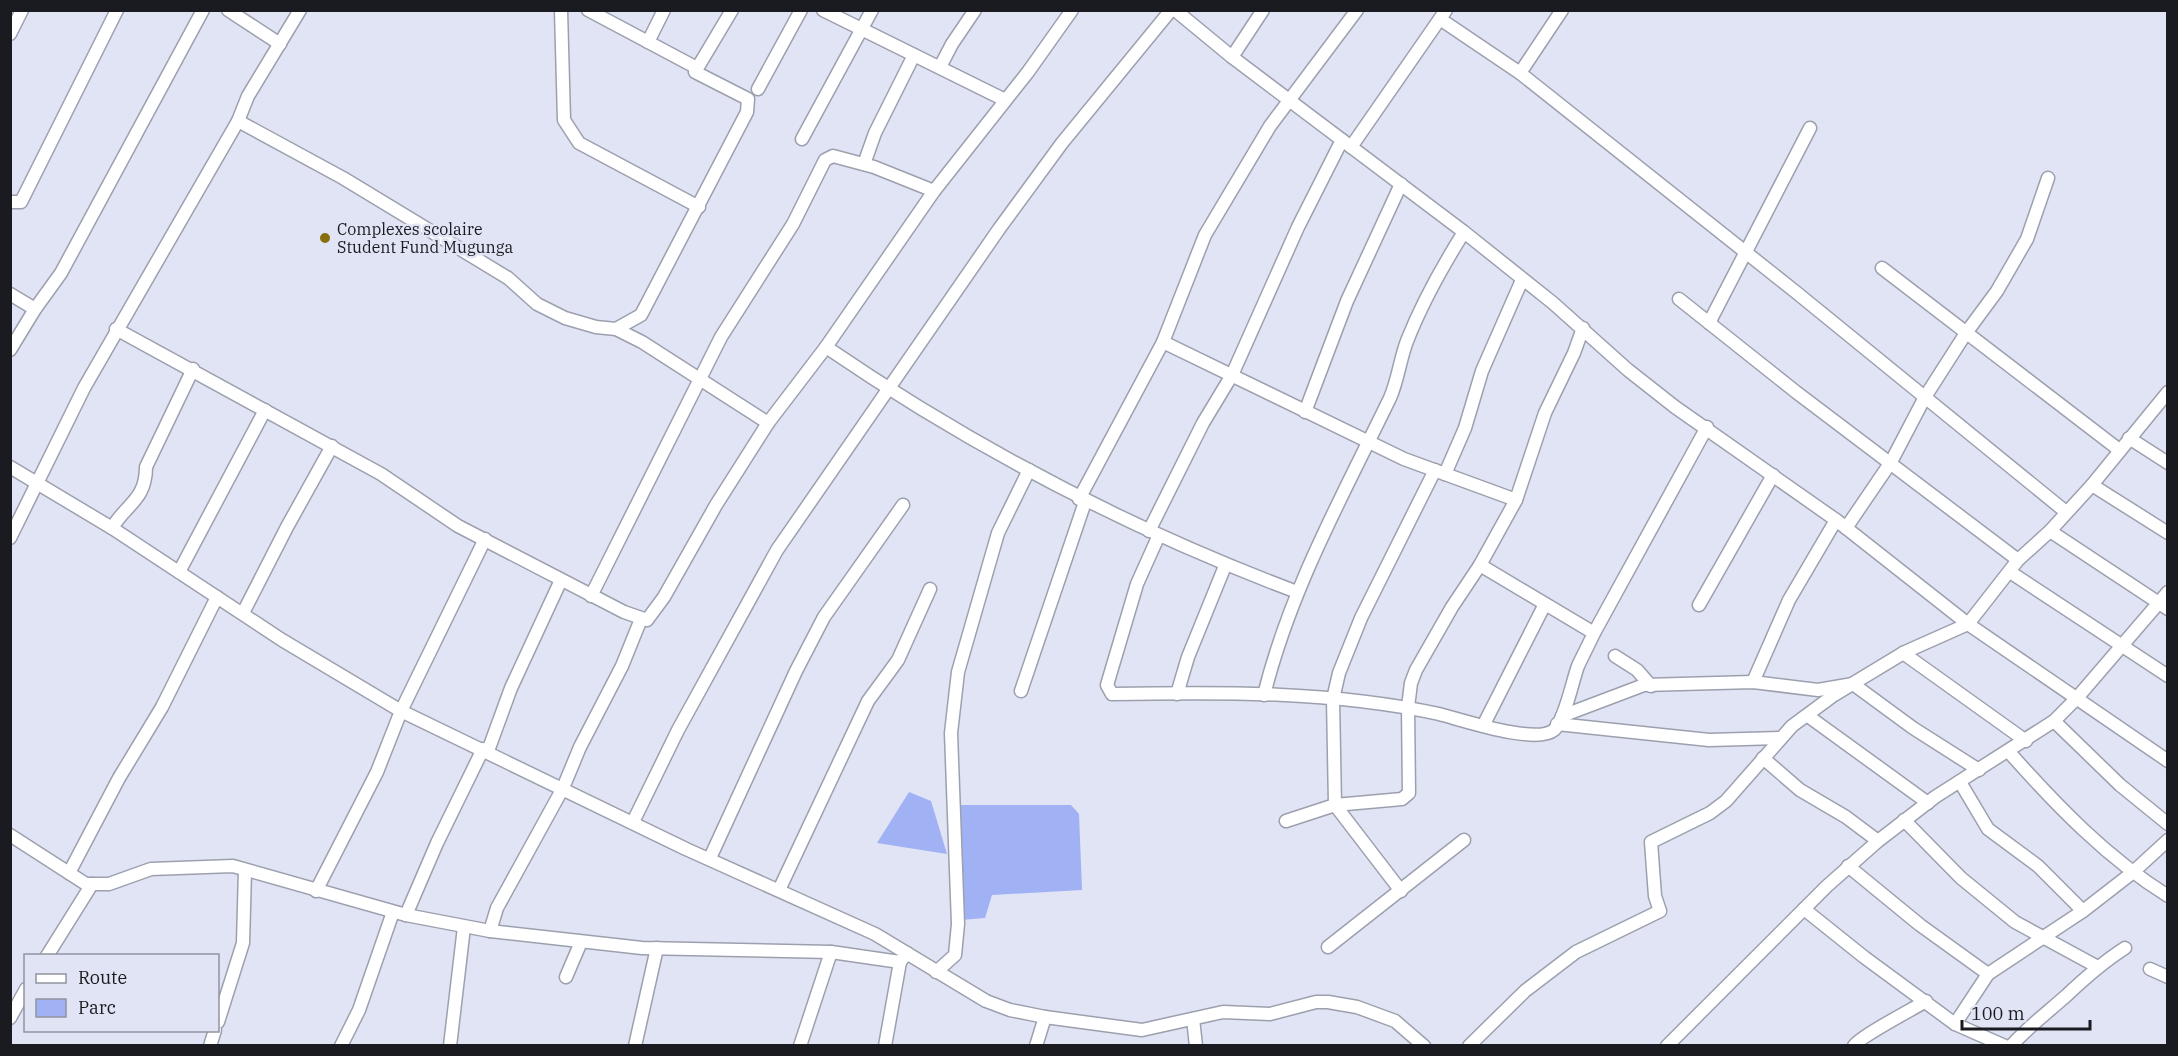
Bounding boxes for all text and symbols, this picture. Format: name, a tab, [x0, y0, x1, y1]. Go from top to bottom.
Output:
place label: Complexes scolaire Student Fund Mugunga	[337, 219, 513, 257]
marker: Complexes scolaire Student Fund Mugunga	[318, 231, 332, 245]
legend	[24, 954, 219, 1032]
text: Route	[78, 966, 127, 989]
scale bar	[1962, 993, 2090, 1031]
text: Parc	[78, 996, 116, 1019]
text: 100 m	[1971, 1002, 2025, 1025]

